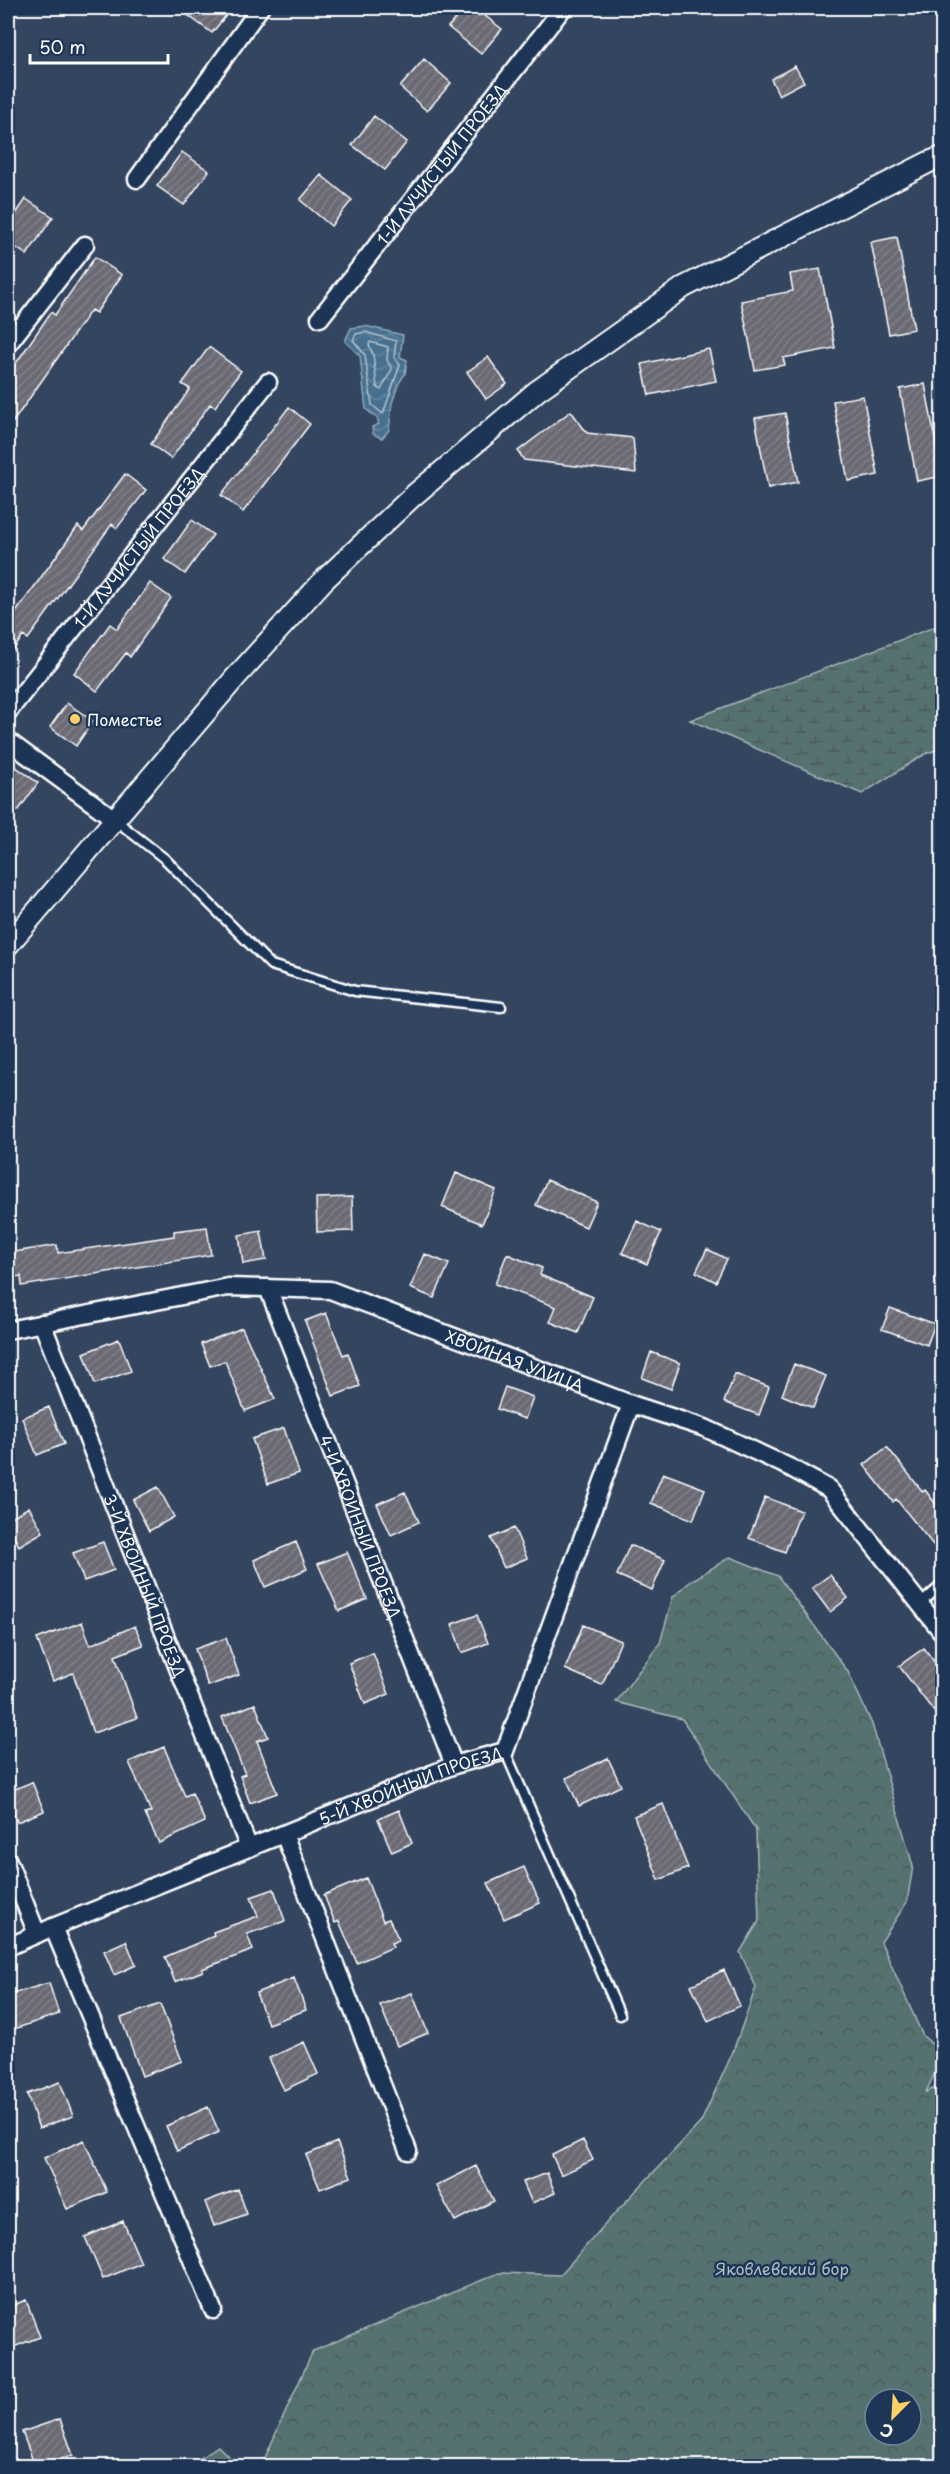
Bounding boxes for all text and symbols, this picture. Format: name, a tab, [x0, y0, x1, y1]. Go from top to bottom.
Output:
scale bar	[30, 27, 168, 65]
text: 50 m	[39, 33, 86, 60]
street label: 1-Й ЛУЧИСТЫЙ ПРОЕЗД	[370, 78, 512, 249]
street label: 1-Й ЛУЧИСТЫЙ ПРОЕЗД	[67, 461, 209, 633]
place label: Поместье	[87, 707, 162, 731]
marker: Поместье	[68, 712, 82, 726]
street label: ХВОЙНАЯ УЛИЦА	[442, 1323, 588, 1397]
street label: 4-Й ХВОЙНЫЙ ПРОЕЗД	[314, 1431, 408, 1622]
street label: 3-Й ХВОЙНЫЙ ПРОЕЗД	[98, 1490, 192, 1681]
street label: 5-Й ХВОЙНЫЙ ПРОЕЗД	[315, 1740, 505, 1831]
park label: Яковлевский бор	[715, 2256, 849, 2280]
north arrow	[863, 2387, 923, 2447]
text: С	[876, 2418, 897, 2445]

